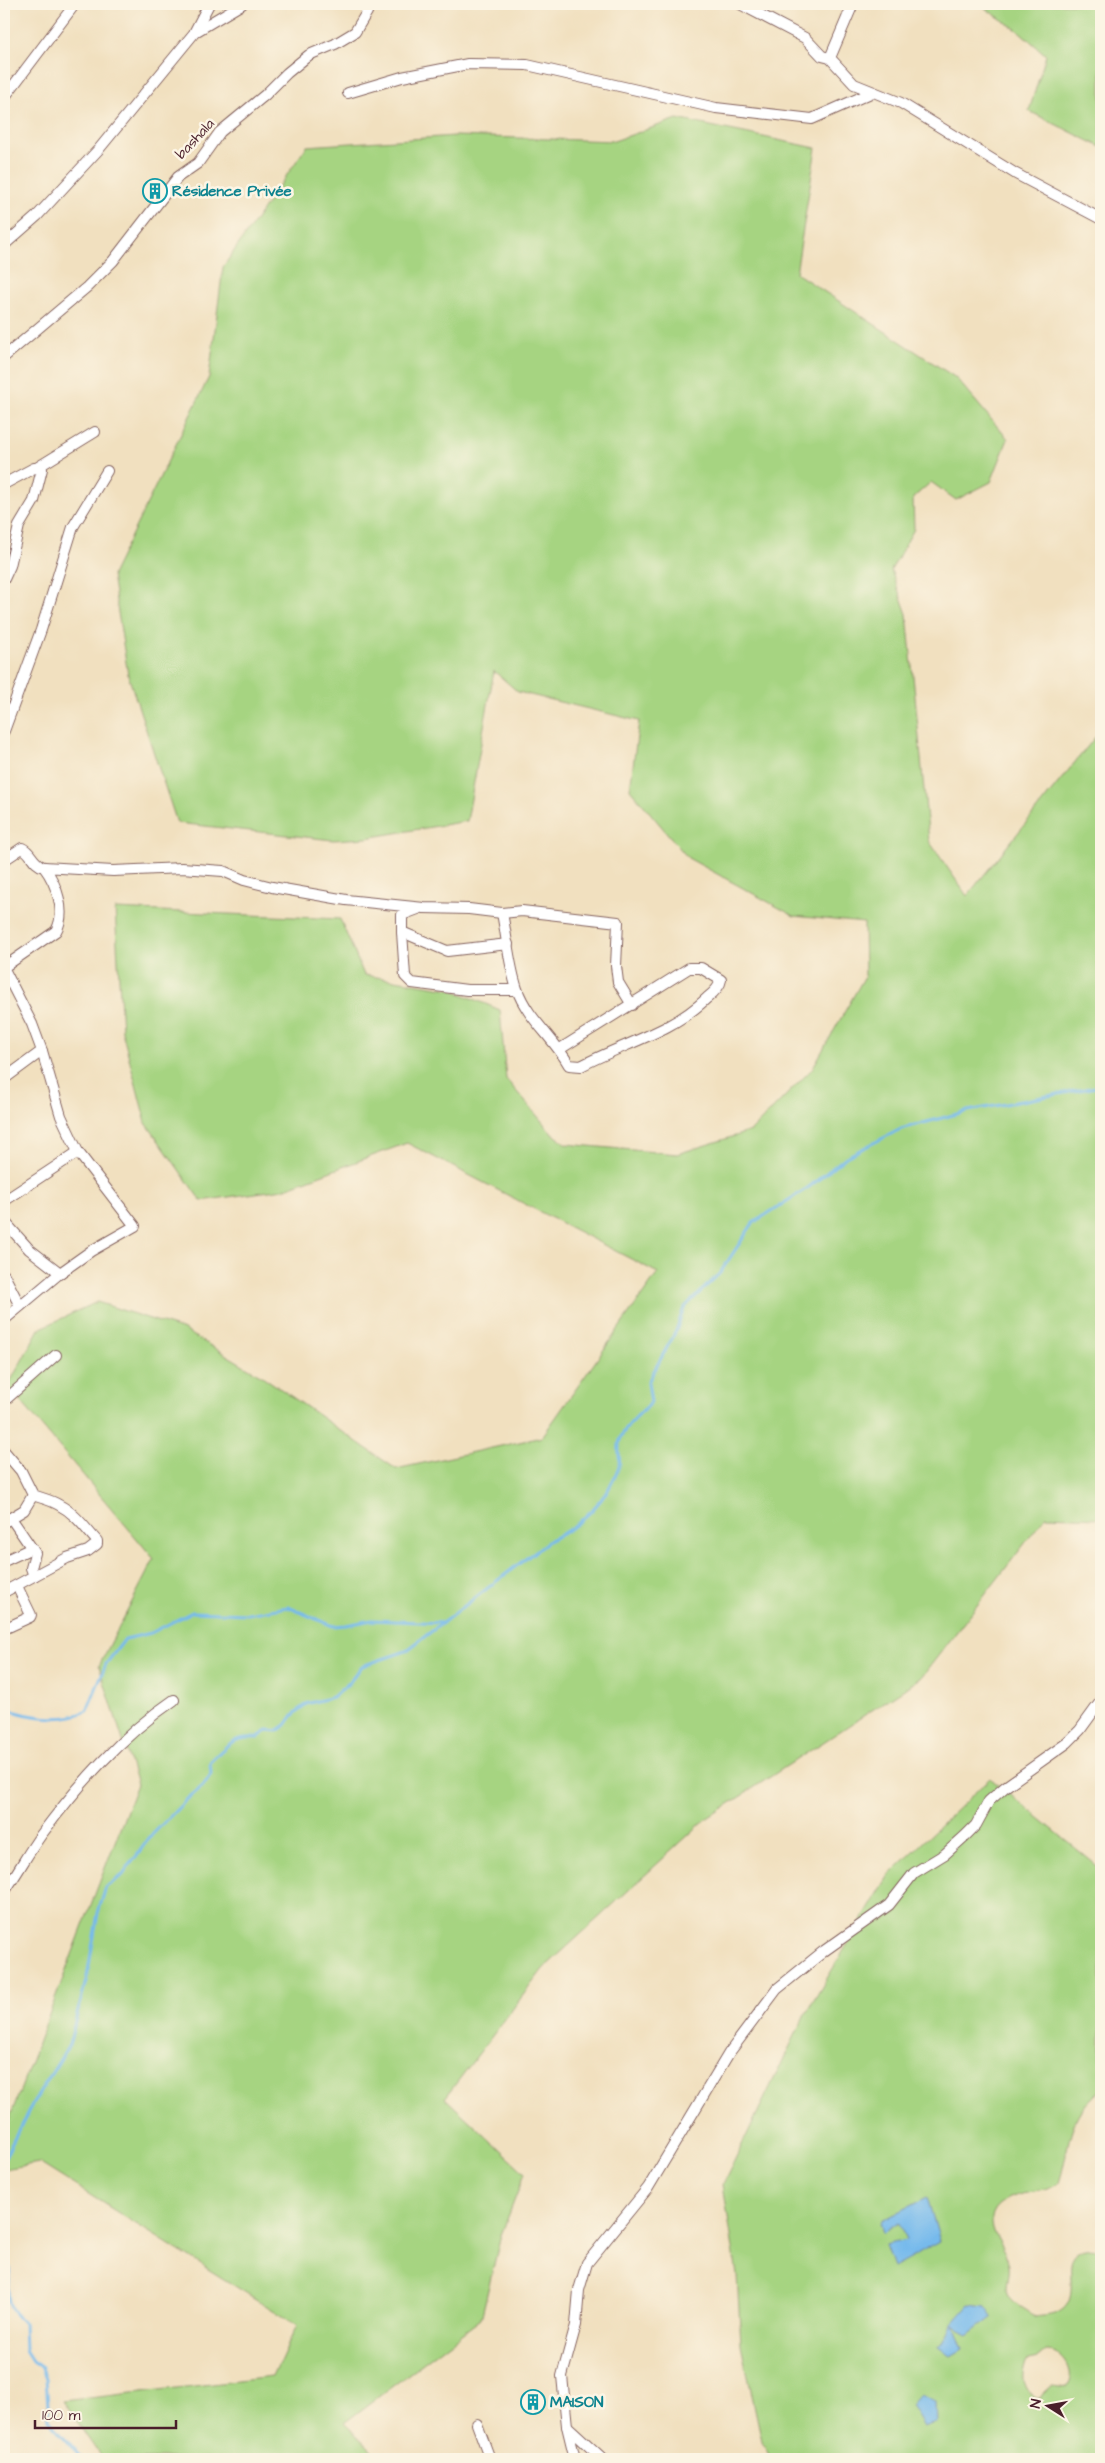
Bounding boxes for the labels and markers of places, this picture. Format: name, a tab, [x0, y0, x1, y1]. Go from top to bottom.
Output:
building icon: Résidence Privée	[142, 178, 168, 204]
place label: Résidence Privée	[172, 181, 292, 202]
building icon: MAISON	[520, 2389, 546, 2415]
place label: MAISON	[550, 2392, 604, 2413]

